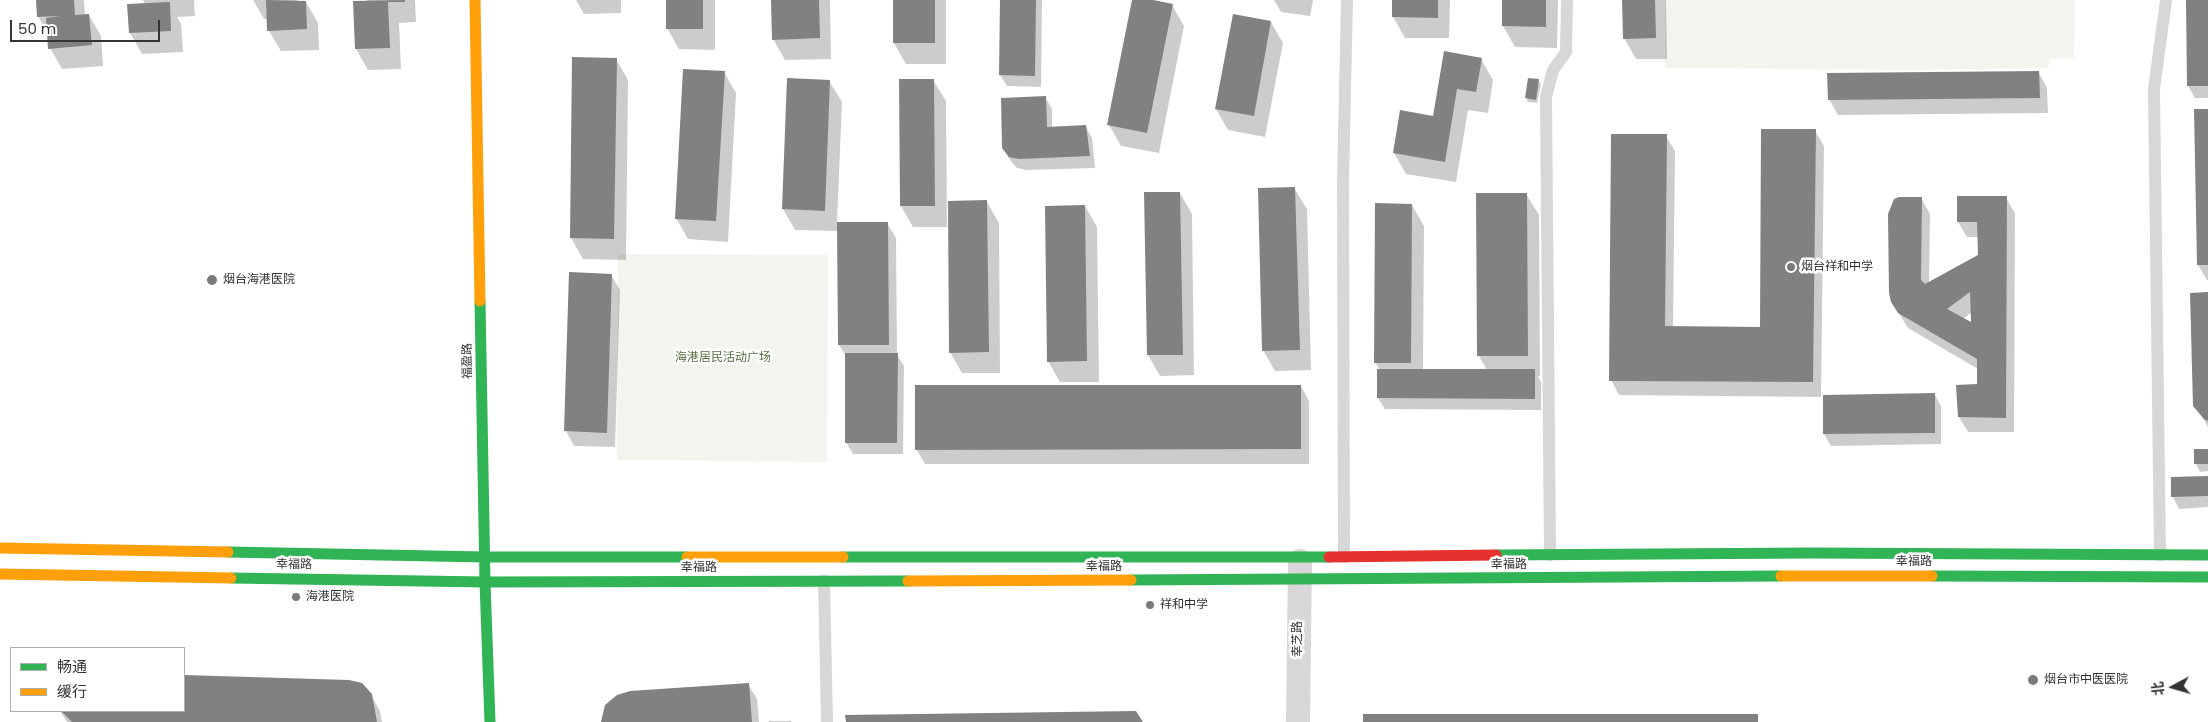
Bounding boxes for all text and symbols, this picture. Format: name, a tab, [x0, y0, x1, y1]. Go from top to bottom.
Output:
scale bar	[12, 10, 162, 42]
text: 50 m	[18, 18, 56, 39]
place label: 烟台祥和中学	[1801, 260, 1873, 274]
marker: 烟台祥和中学	[1785, 261, 1797, 273]
marker: 烟台海港医院	[205, 273, 219, 287]
place label: 烟台海港医院	[223, 273, 295, 287]
street label: 福盈路	[460, 343, 476, 379]
park label: 海港居民活动广场	[675, 351, 771, 365]
street label: 幸福路	[1896, 555, 1932, 569]
street label: 幸福路	[276, 557, 312, 573]
street label: 幸福路	[1491, 558, 1527, 572]
street label: 幸福路	[1086, 560, 1122, 574]
street label: 幸福路	[681, 561, 717, 575]
place label: 海港医院	[306, 590, 354, 604]
marker: 海港医院	[290, 591, 302, 603]
place label: 祥和中学	[1160, 598, 1208, 612]
marker: 祥和中学	[1144, 599, 1156, 611]
street label: 幸芝路	[1291, 621, 1305, 657]
legend	[10, 647, 185, 712]
text: 畅通	[57, 656, 87, 677]
north arrow	[2148, 662, 2198, 712]
marker: 烟台市中医医院	[2026, 673, 2040, 687]
place label: 烟台市中医医院	[2044, 673, 2128, 687]
text: 缓行	[57, 681, 87, 702]
text: 北	[2147, 681, 2169, 697]

